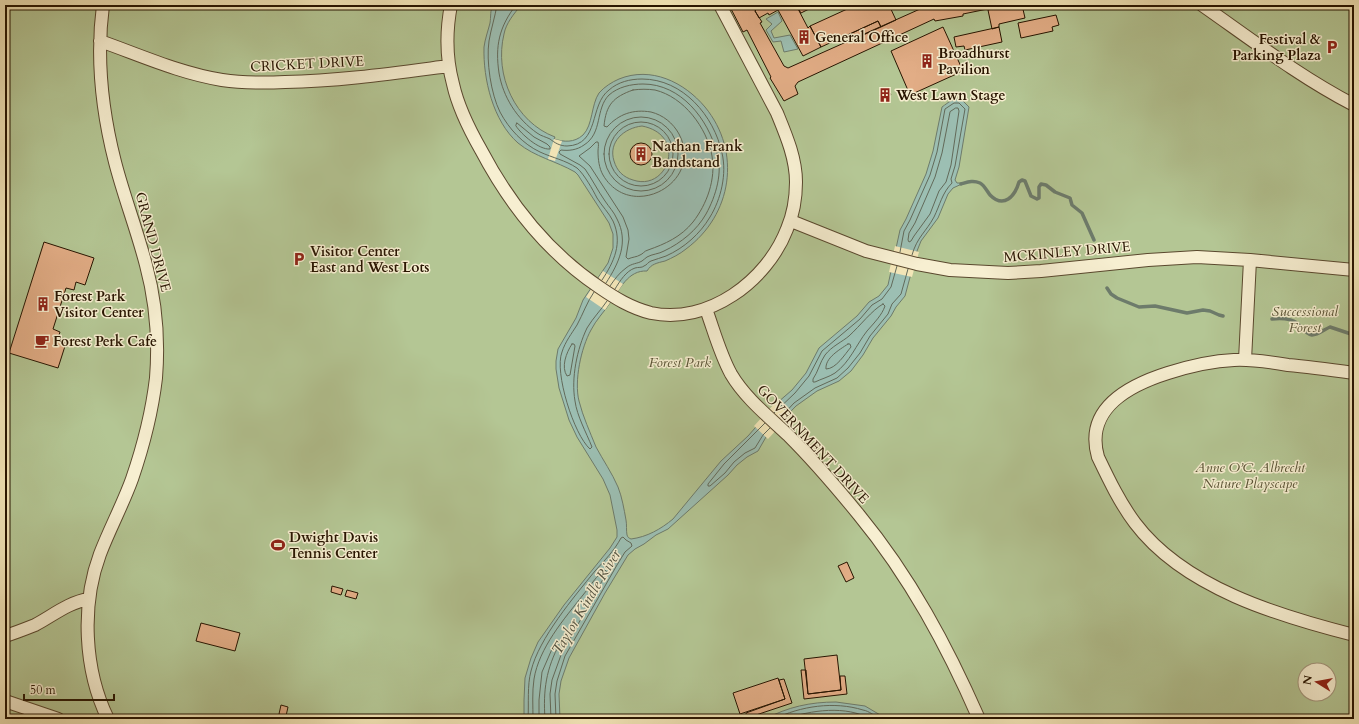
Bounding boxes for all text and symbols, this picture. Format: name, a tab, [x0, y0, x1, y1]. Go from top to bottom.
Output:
place label: General Office	[815, 28, 909, 47]
building icon: General Office	[796, 29, 812, 45]
place label: Festival & Parking Plaza	[1232, 30, 1321, 65]
parking icon: Festival & Parking Plaza	[1324, 39, 1340, 55]
place label: Broadhurst Pavilion	[938, 44, 1009, 79]
street label: CRICKET DRIVE	[250, 52, 365, 76]
building icon: Broadhurst Pavilion	[919, 53, 935, 69]
place label: West Lawn Stage	[895, 86, 1005, 105]
building icon: West Lawn Stage	[877, 87, 893, 103]
place label: Nathan Frank Bandstand	[652, 137, 743, 172]
building icon: Nathan Frank Bandstand	[633, 146, 649, 162]
street label: GRAND DRIVE	[131, 190, 176, 294]
street label: MCKINLEY DRIVE	[1003, 237, 1132, 267]
place label: Visitor Center East and West Lots	[310, 242, 430, 277]
parking icon: Visitor Center East and West Lots	[291, 251, 307, 267]
place label: Forest Park Visitor Center	[54, 287, 144, 322]
building icon: Forest Park Visitor Center	[35, 296, 51, 312]
park label: Successional Forest	[1272, 302, 1339, 337]
place label: Forest Perk Cafe	[53, 332, 157, 351]
cafe icon: Forest Perk Cafe	[34, 333, 50, 349]
park label: Forest Park	[649, 353, 711, 372]
street label: GOVERNMENT DRIVE	[753, 380, 873, 508]
park label: Anne O’C. Albrecht Nature Playscape	[1194, 458, 1306, 493]
place label: Dwight Davis Tennis Center	[289, 528, 378, 563]
sports icon: Dwight Davis Tennis Center	[270, 537, 286, 553]
water label: Taylor Kindle River	[547, 545, 626, 658]
north arrow	[1297, 662, 1337, 702]
text: N	[1299, 674, 1316, 686]
scale bar	[24, 676, 114, 702]
text: 50 m	[30, 682, 57, 698]

